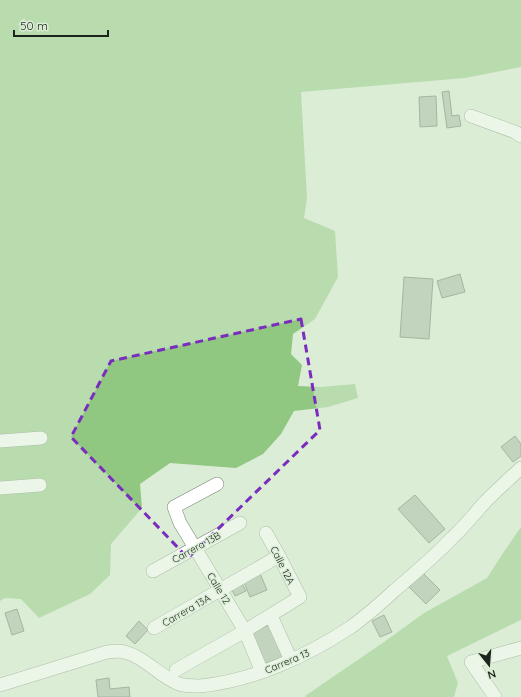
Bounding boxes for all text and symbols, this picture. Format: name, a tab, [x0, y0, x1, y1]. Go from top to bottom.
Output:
scale bar	[14, 12, 108, 38]
text: 50 m	[20, 18, 48, 33]
street label: Carrera 13B	[170, 529, 223, 566]
street label: Calle 12A	[267, 544, 298, 587]
street label: Calle 12	[204, 570, 233, 607]
street label: Carrera 13A	[160, 591, 213, 629]
north arrow	[469, 645, 509, 685]
street label: Carrera 13	[263, 646, 311, 677]
text: N	[486, 667, 498, 682]

